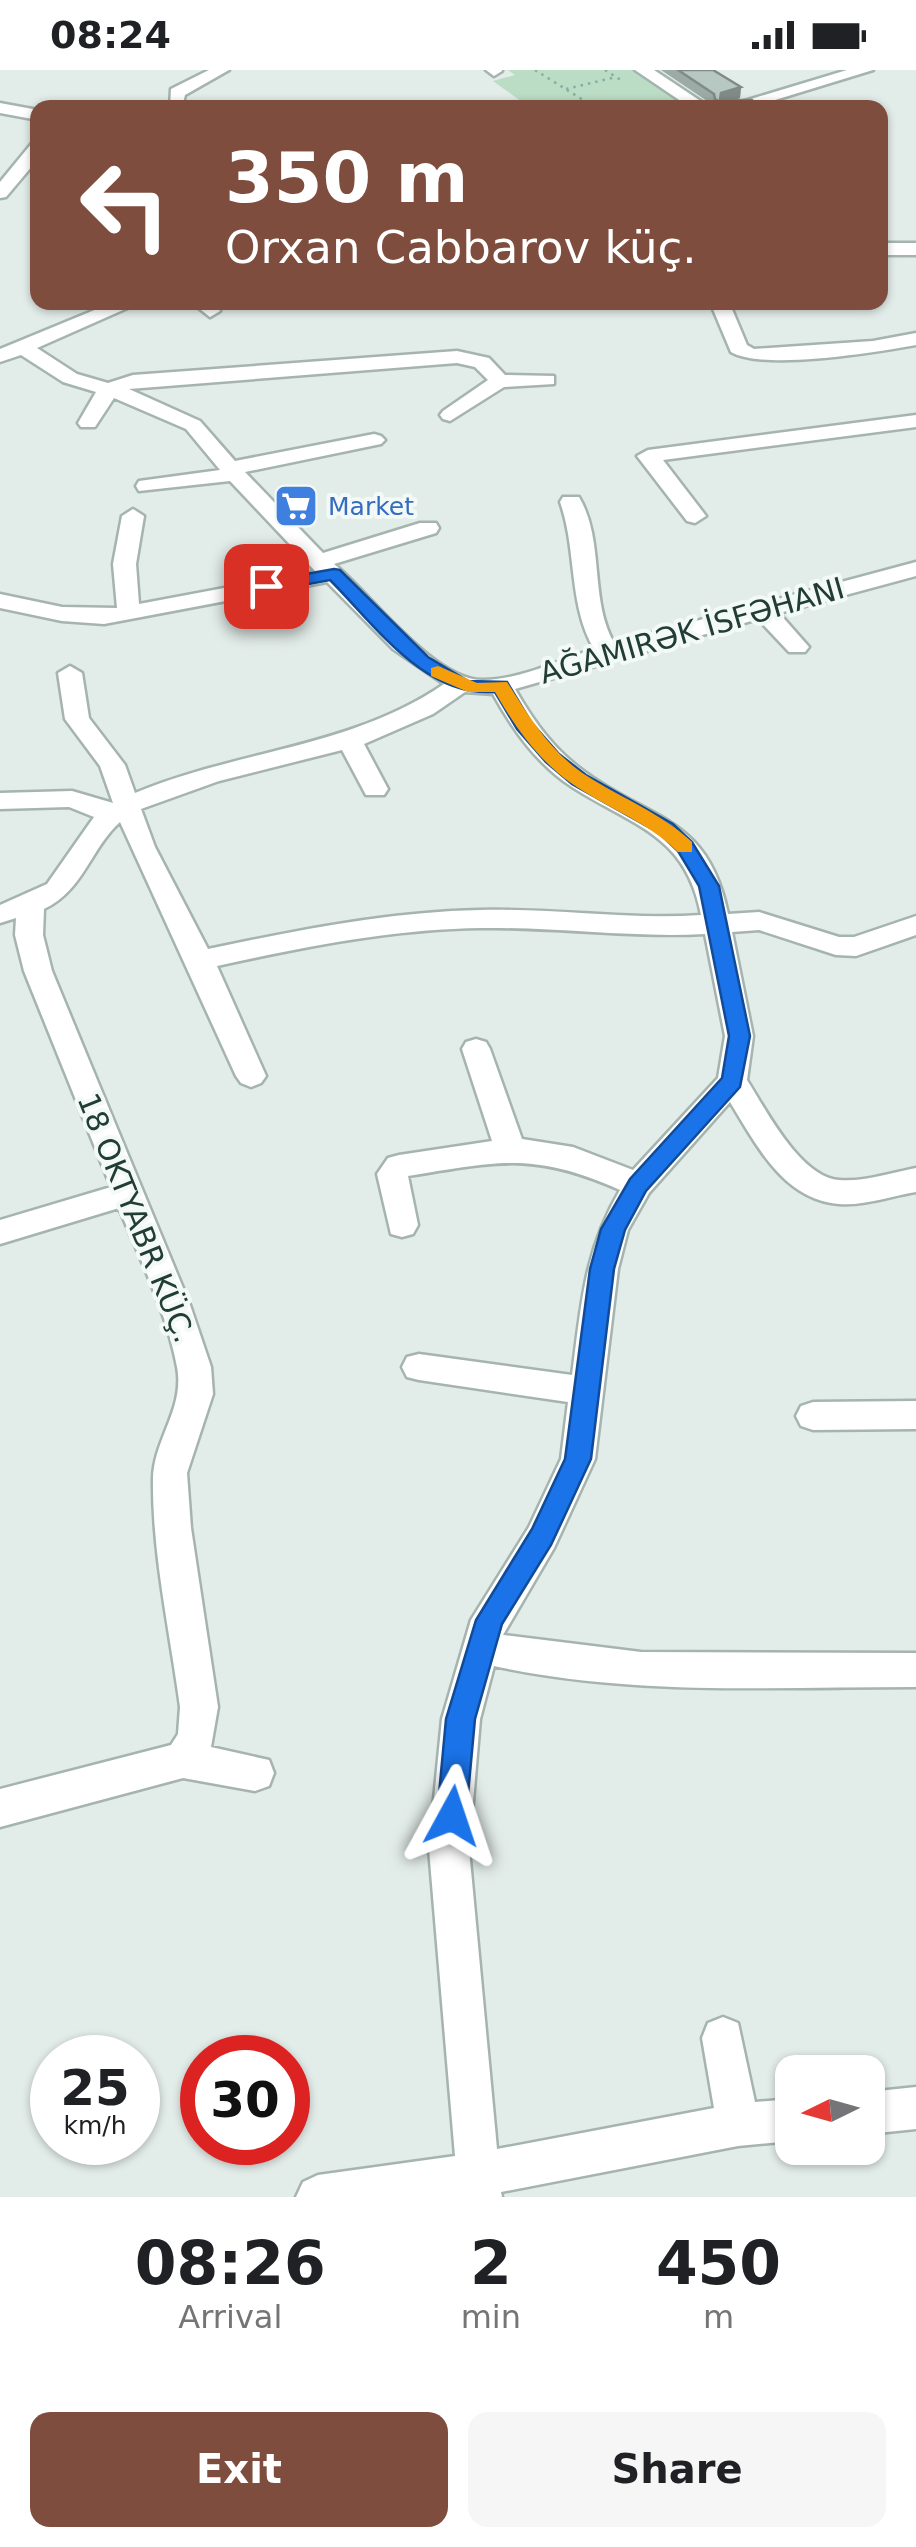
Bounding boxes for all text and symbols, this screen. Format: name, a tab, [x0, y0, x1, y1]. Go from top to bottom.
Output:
text: 08:24	[50, 13, 171, 57]
text: 350 m	[225, 137, 468, 219]
icon: left	[60, 140, 190, 270]
text: Orxan Cabbarov küç.	[225, 221, 697, 274]
supermarket icon: Market	[273, 483, 319, 529]
place label: Market	[328, 492, 414, 521]
pin	[224, 544, 309, 629]
icon: arrive	[239, 559, 294, 614]
street label: AĞAMIRƏK İSFƏHANI	[535, 569, 848, 691]
street label: 18 OKTYABR KÜÇ.	[70, 1088, 202, 1348]
position arrow	[400, 1764, 504, 1868]
speed limit sign: 30	[180, 2035, 310, 2165]
north arrow	[775, 2055, 885, 2165]
map controls	[775, 2055, 885, 2165]
text: 25	[60, 2059, 130, 2117]
text: km/h	[63, 2111, 127, 2140]
text: 08:26	[135, 2228, 326, 2298]
text: 2	[470, 2228, 512, 2298]
text: 450	[656, 2228, 781, 2298]
text: Arrival	[178, 2298, 282, 2336]
text: min	[461, 2298, 521, 2336]
text: m	[703, 2298, 734, 2336]
button: Exit	[30, 2412, 448, 2527]
button: Share	[468, 2412, 886, 2527]

